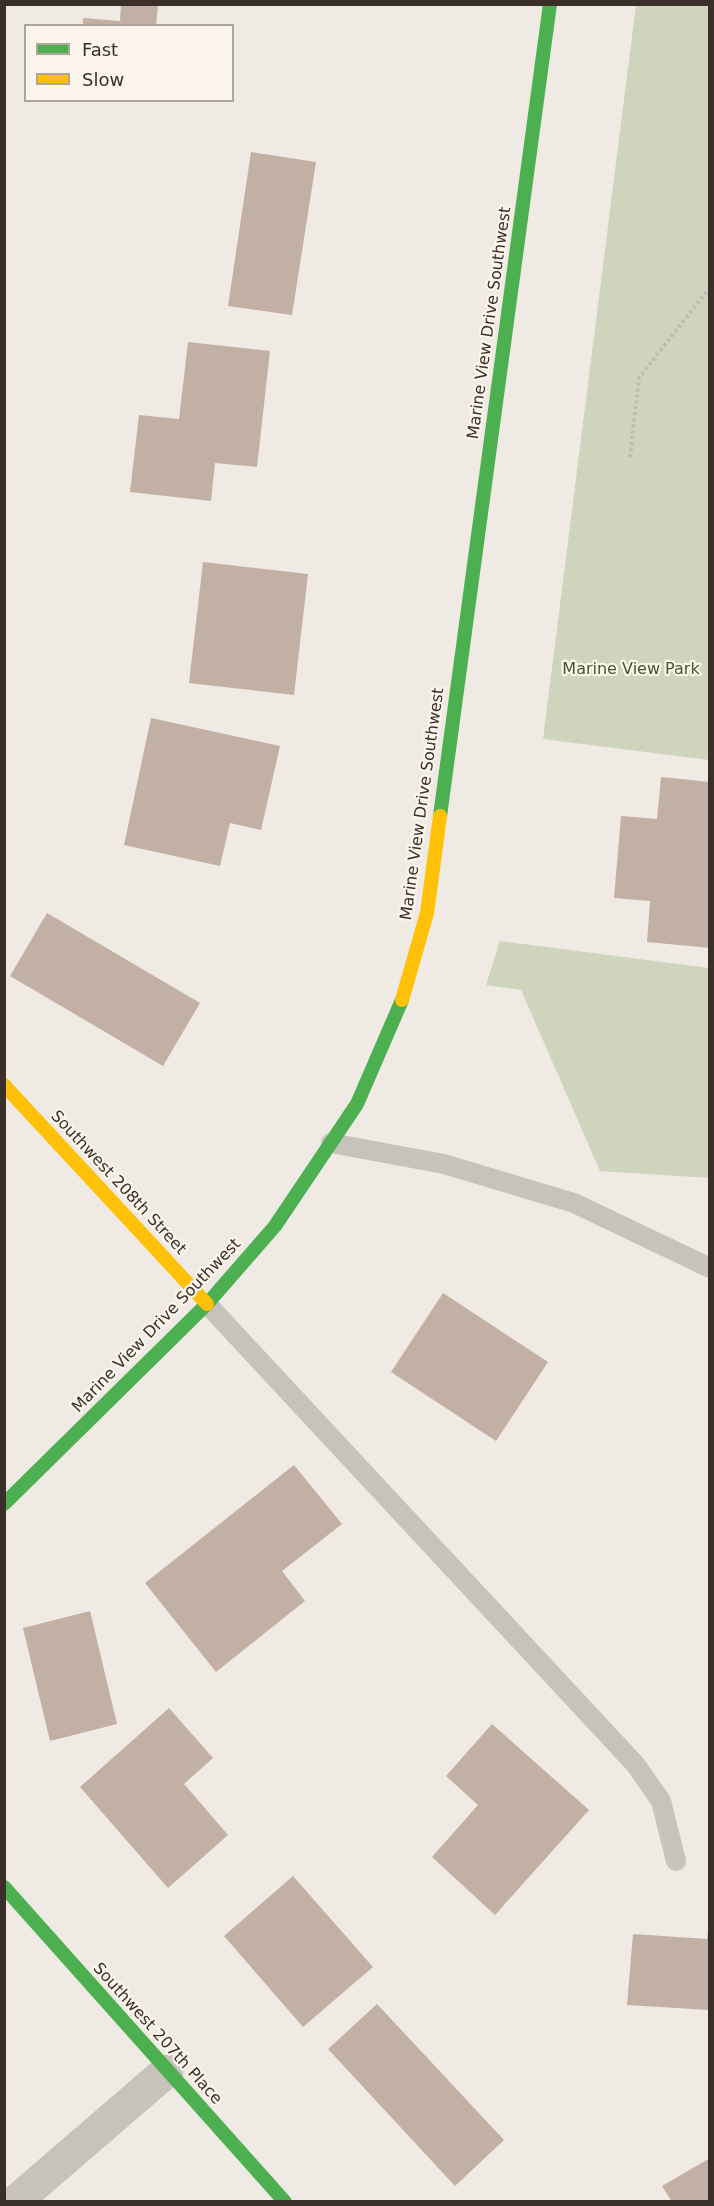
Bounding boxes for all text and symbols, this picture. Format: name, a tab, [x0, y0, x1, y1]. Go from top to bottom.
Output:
legend	[24, 24, 234, 102]
text: Fast	[82, 39, 118, 60]
text: Slow	[82, 69, 124, 90]
street label: Marine View Drive Southwest	[464, 206, 516, 440]
park label: Marine View Park	[562, 660, 700, 680]
street label: Marine View Drive Southwest	[397, 687, 449, 921]
street label: Southwest 208th Street	[46, 1107, 190, 1259]
street label: Marine View Drive Southwest	[69, 1235, 245, 1417]
street label: Southwest 207th Place	[88, 1959, 226, 2109]

